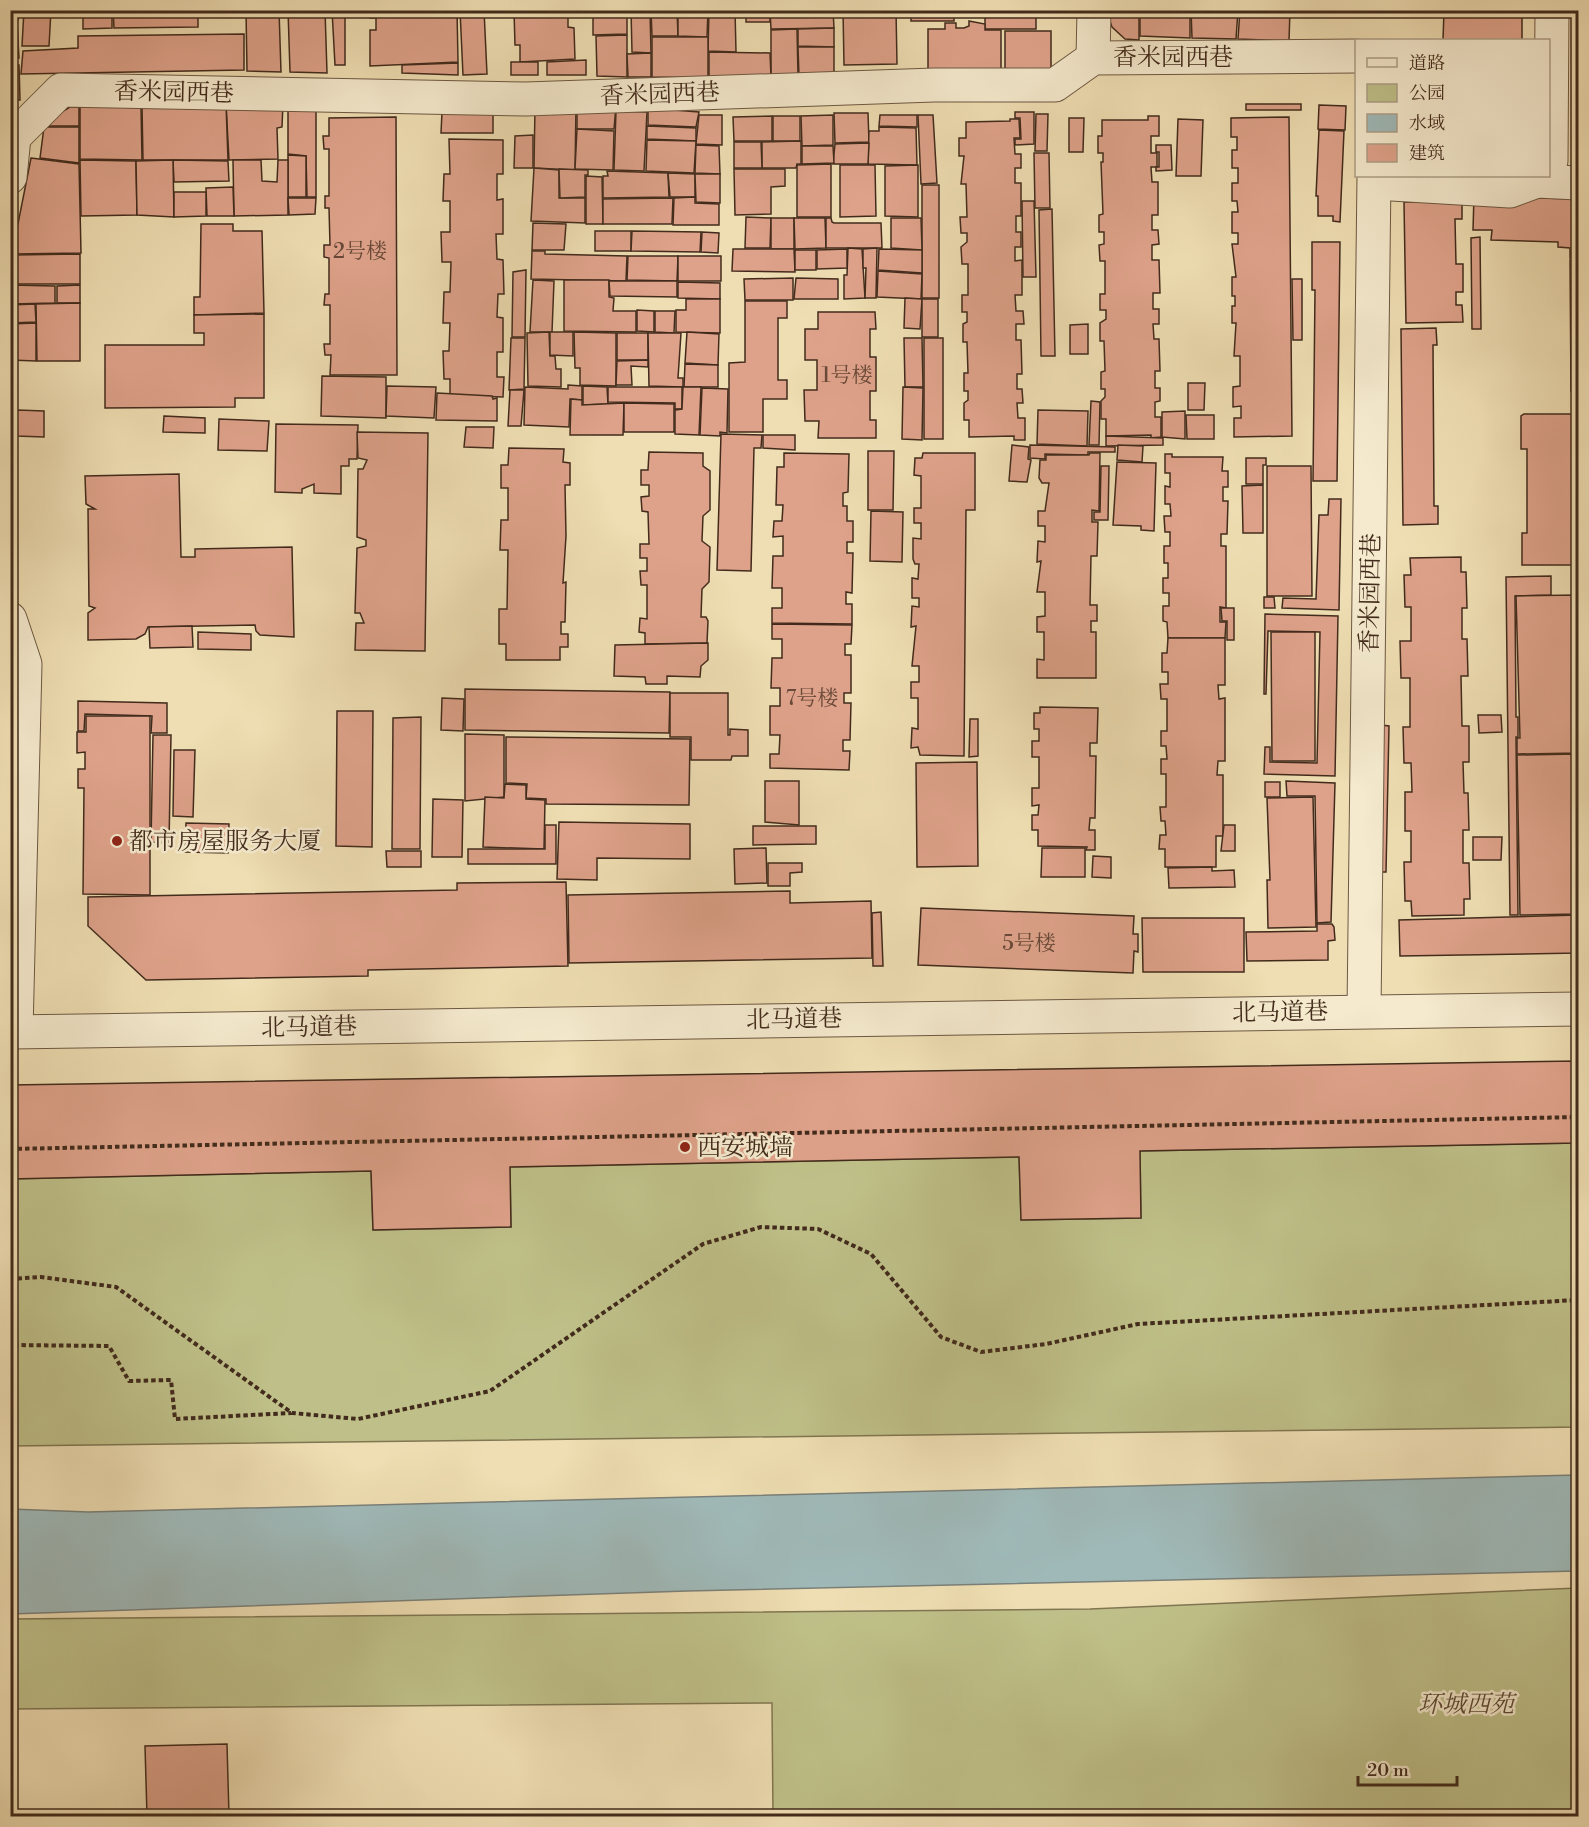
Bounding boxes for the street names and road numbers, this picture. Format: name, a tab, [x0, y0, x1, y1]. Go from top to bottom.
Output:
street label: 香米园西巷	[1113, 43, 1233, 73]
street label: 香米园西巷	[114, 77, 234, 109]
street label: 香米园西巷	[600, 78, 721, 112]
street label: 香米园西巷	[1355, 533, 1387, 653]
street label: 北马道巷	[1232, 997, 1328, 1029]
street label: 北马道巷	[746, 1004, 842, 1036]
street label: 北马道巷	[261, 1012, 357, 1044]

